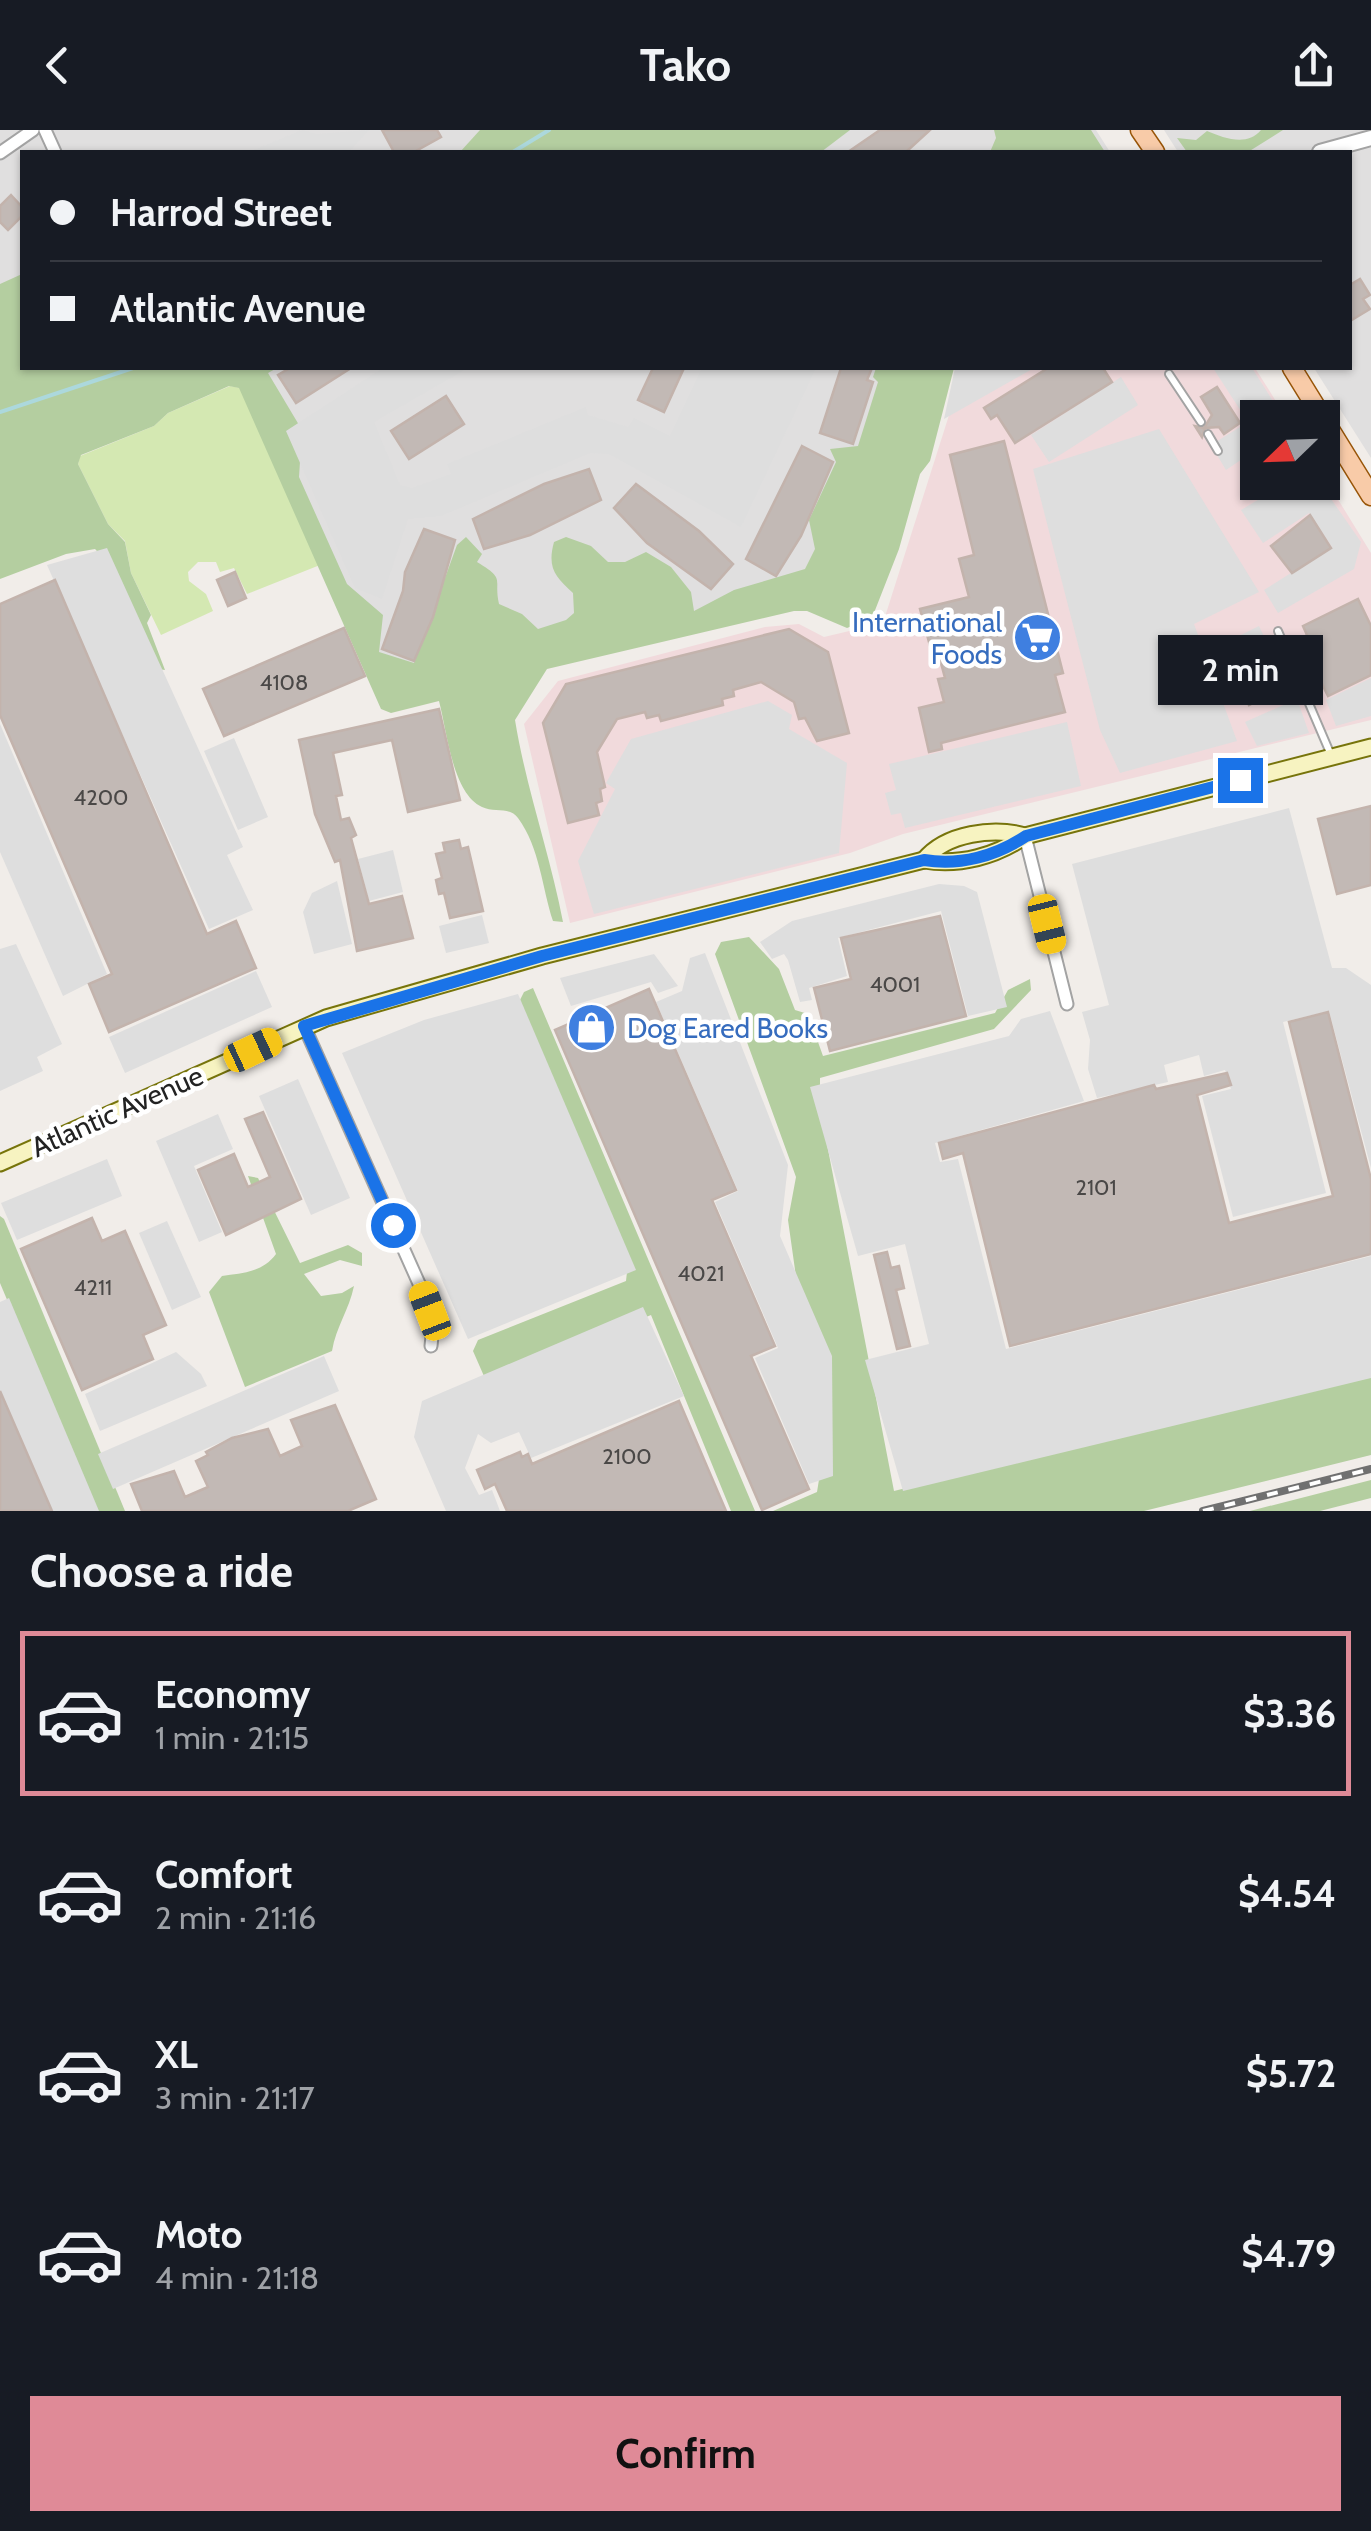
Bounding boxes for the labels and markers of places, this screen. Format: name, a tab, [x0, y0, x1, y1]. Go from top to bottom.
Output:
place label: International Foods	[852, 605, 1002, 671]
supermarket icon: International Foods	[1011, 612, 1063, 664]
shop icon: Dog Eared Books	[566, 1002, 618, 1054]
place label: Dog Eared Books	[627, 1011, 828, 1045]

